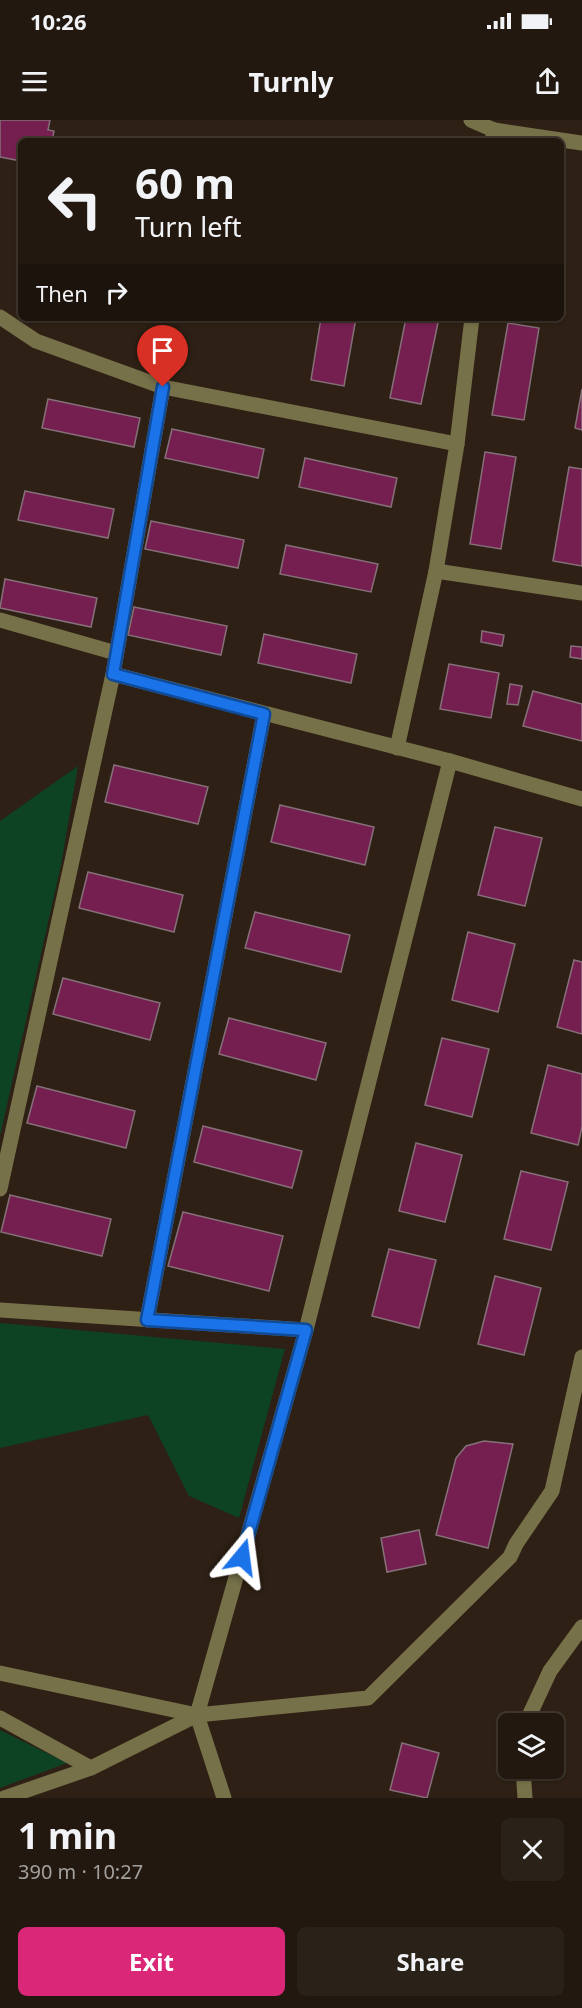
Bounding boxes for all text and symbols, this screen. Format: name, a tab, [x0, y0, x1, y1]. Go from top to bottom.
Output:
text: 10:26	[30, 6, 87, 36]
text: Turnly	[249, 63, 333, 100]
icon: menu	[18, 65, 51, 98]
icon: share	[531, 65, 564, 98]
text: 60 m	[135, 154, 235, 211]
icon: left	[36, 162, 114, 240]
text: Turn left	[135, 208, 241, 245]
icon: right	[100, 276, 133, 309]
text: Then	[36, 278, 88, 308]
pin	[137, 325, 188, 387]
icon: arrive	[146, 334, 179, 367]
position arrow	[210, 1525, 274, 1589]
map controls	[498, 1713, 564, 1779]
button: layers	[498, 1713, 564, 1779]
text: 1 min	[18, 1811, 117, 1860]
button: close	[501, 1818, 564, 1881]
text: 390 m · 10:27	[18, 1858, 143, 1885]
button: Exit	[18, 1927, 285, 1996]
button: Share	[297, 1927, 564, 1996]

